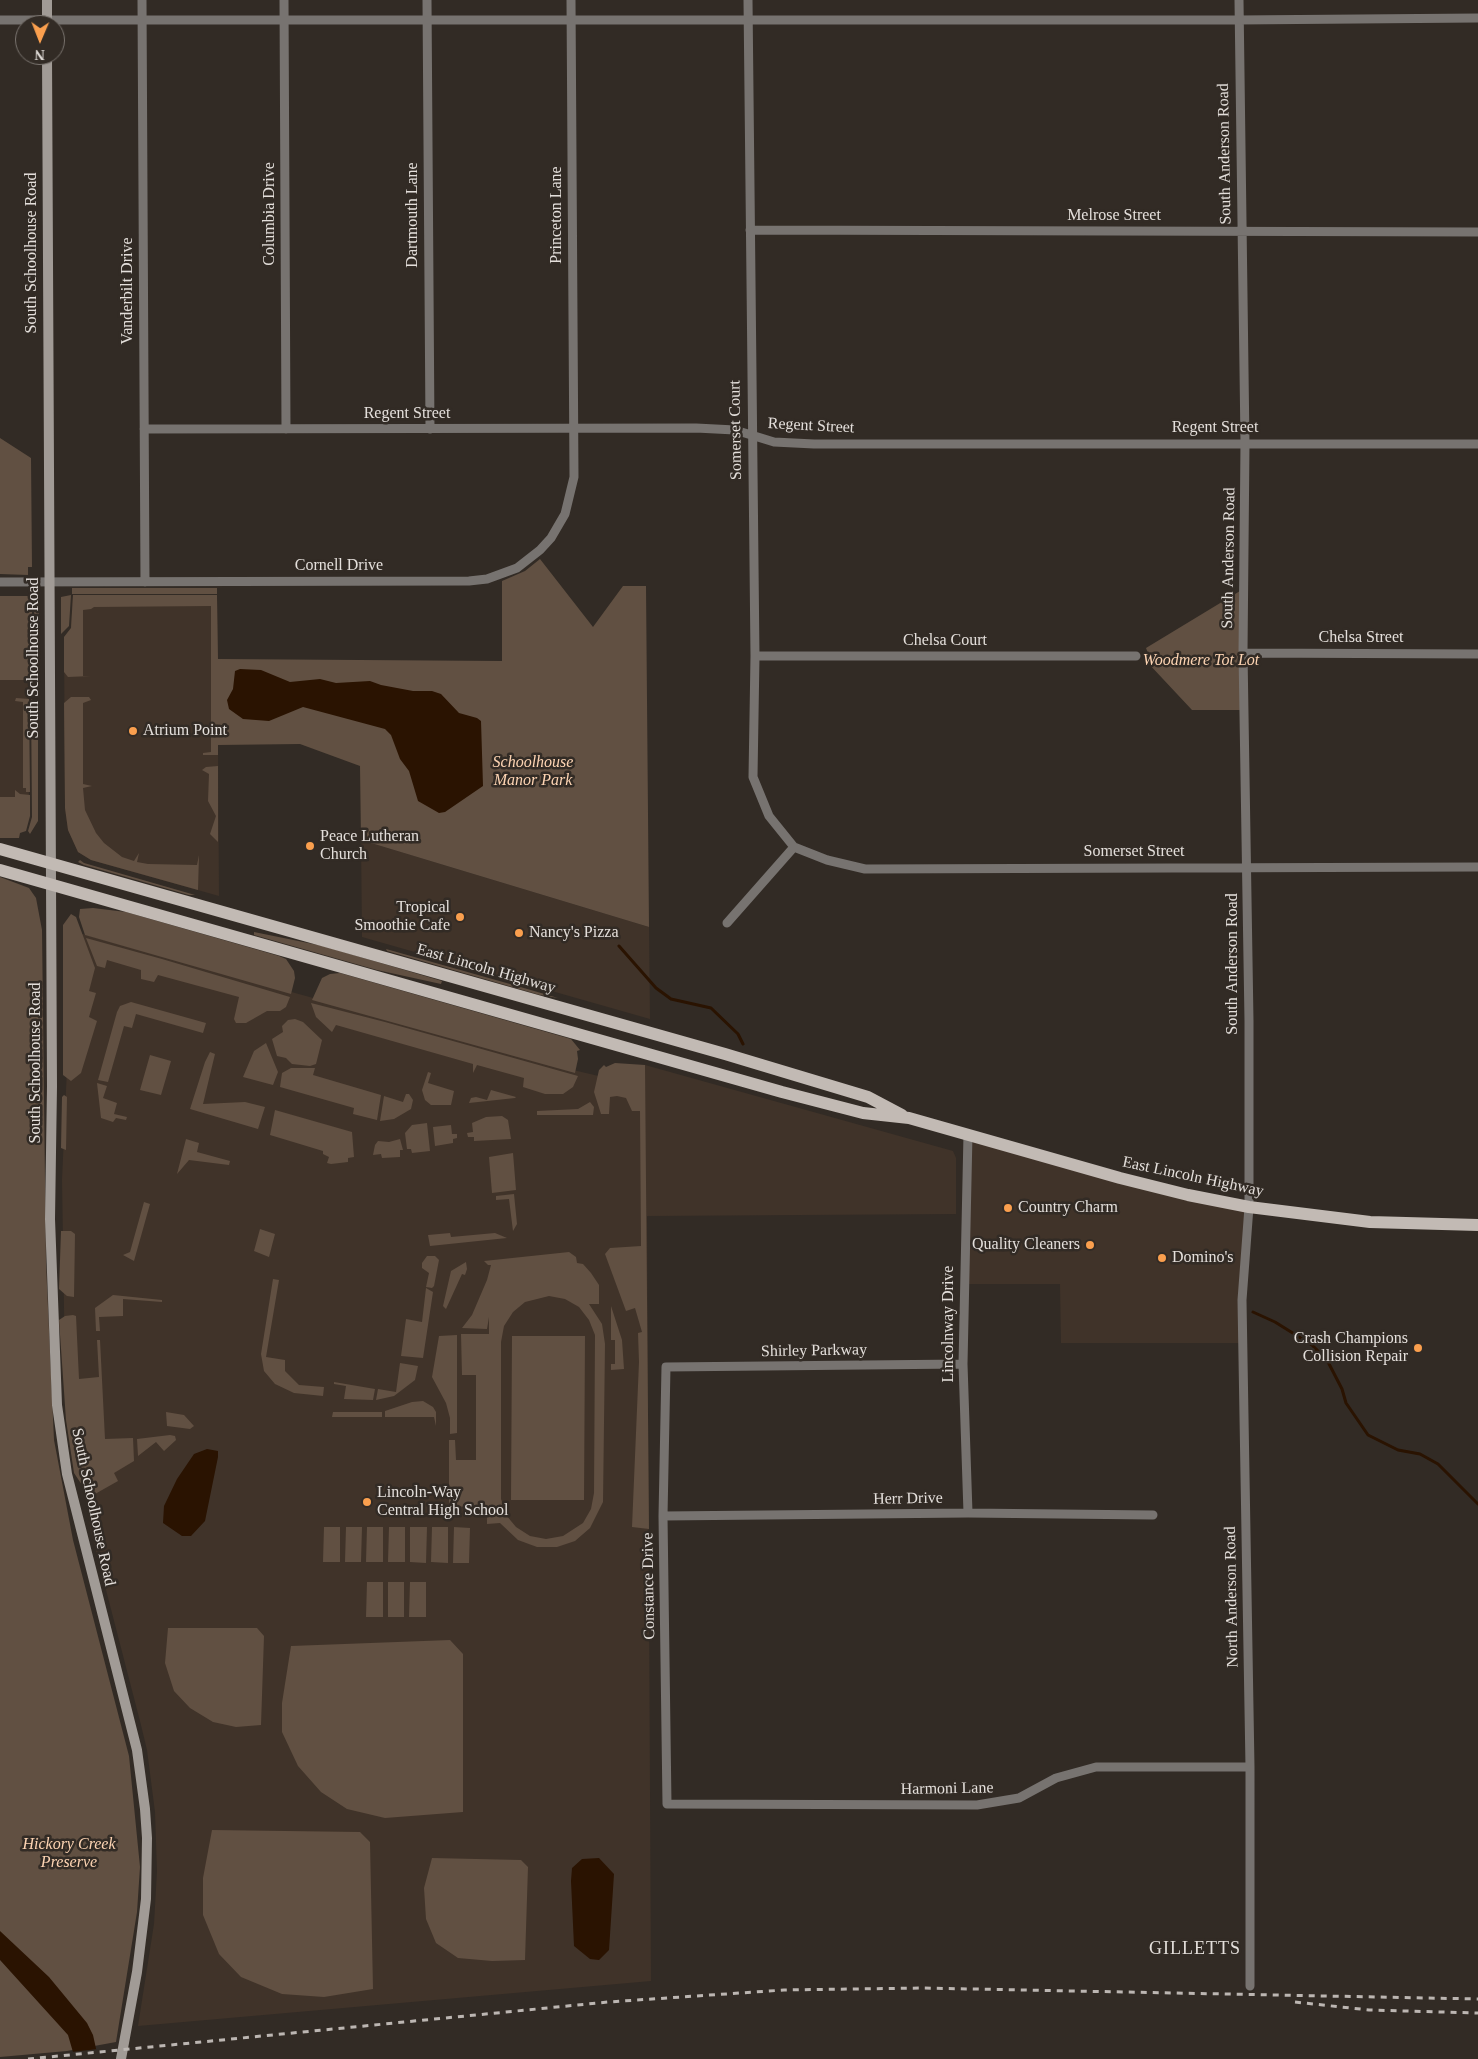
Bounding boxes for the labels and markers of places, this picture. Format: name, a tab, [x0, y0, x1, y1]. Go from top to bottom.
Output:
place label: Atrium Point	[143, 721, 227, 741]
marker: Atrium Point	[127, 725, 139, 737]
place label: Peace Lutheran Church	[320, 827, 419, 865]
marker: Peace Lutheran Church	[304, 840, 316, 852]
place label: Tropical Smoothie Cafe	[354, 898, 450, 936]
marker: Tropical Smoothie Cafe	[454, 911, 466, 923]
place label: Nancy's Pizza	[529, 923, 619, 943]
marker: Nancy's Pizza	[513, 927, 525, 939]
place label: Country Charm	[1018, 1198, 1118, 1218]
marker: Country Charm	[1002, 1202, 1014, 1214]
place label: Quality Cleaners	[972, 1235, 1080, 1255]
marker: Quality Cleaners	[1084, 1239, 1096, 1251]
place label: Domino's	[1172, 1248, 1234, 1268]
marker: Domino's	[1156, 1252, 1168, 1264]
place label: Crash Champions Collision Repair	[1294, 1329, 1408, 1367]
marker: Crash Champions Collision Repair	[1412, 1342, 1424, 1354]
place label: Lincoln-Way Central High School	[377, 1483, 509, 1521]
marker: Lincoln-Way Central High School	[361, 1496, 373, 1508]

